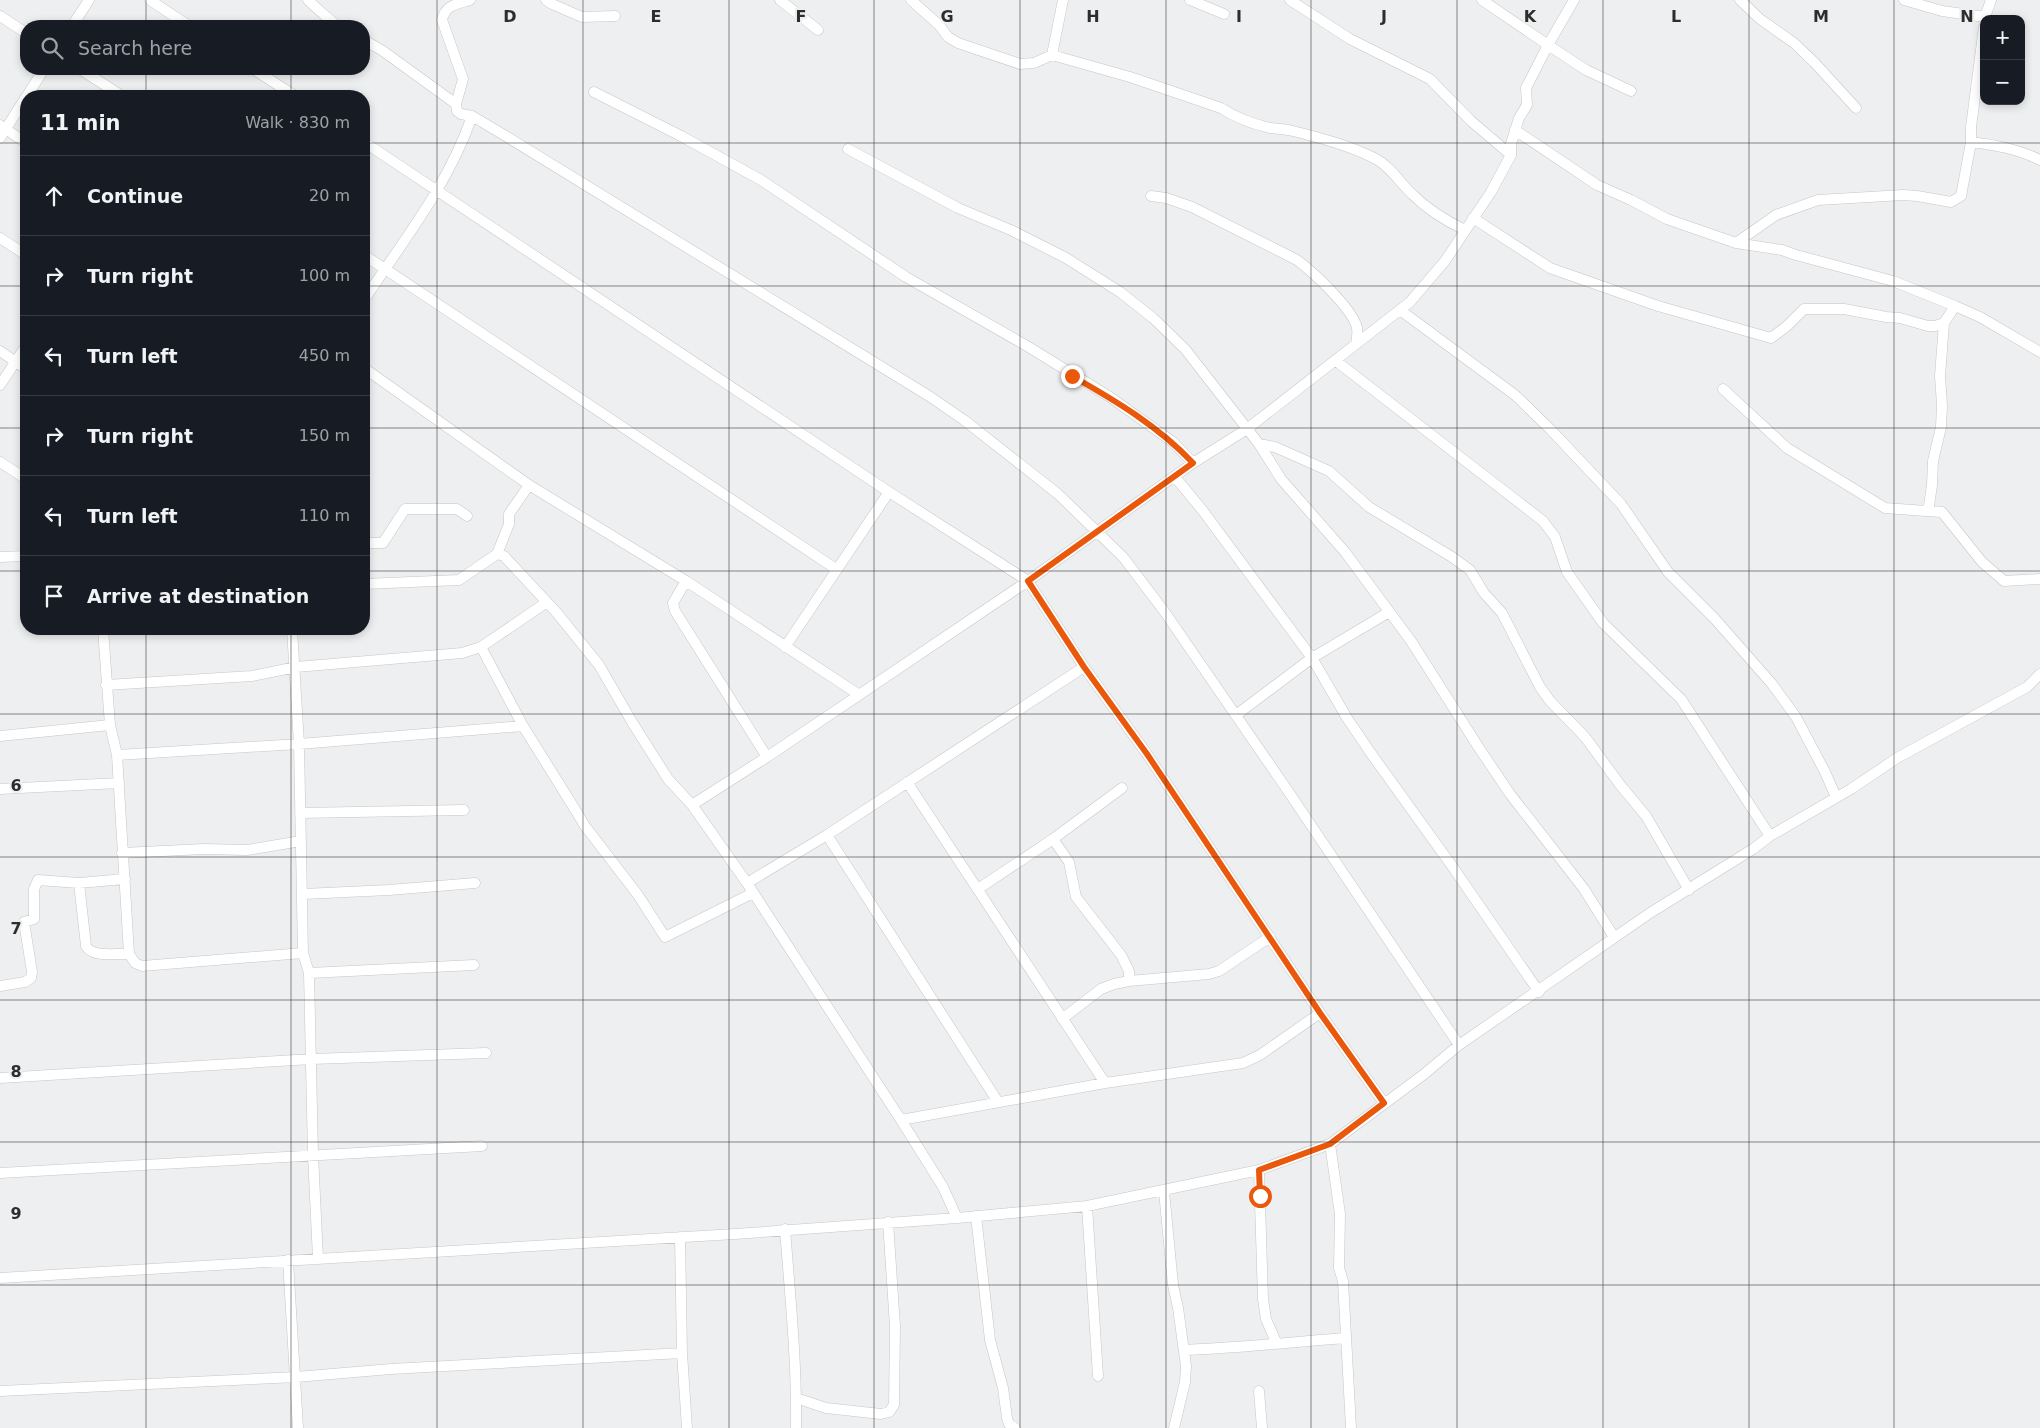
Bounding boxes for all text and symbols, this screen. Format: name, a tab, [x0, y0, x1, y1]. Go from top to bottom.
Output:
text: D	[503, 7, 517, 26]
text: E	[651, 7, 661, 26]
text: F	[796, 7, 806, 26]
text: G	[940, 7, 954, 26]
text: H	[1086, 7, 1100, 26]
text: I	[1236, 7, 1242, 26]
text: J	[1380, 7, 1387, 26]
text: K	[1524, 7, 1537, 26]
text: L	[1671, 7, 1681, 26]
text: M	[1813, 7, 1829, 26]
text: N	[1960, 7, 1974, 26]
map controls	[1980, 15, 2025, 105]
button: +	[1980, 15, 2025, 60]
search box	[20, 20, 370, 75]
icon: search	[38, 34, 66, 62]
text: Search here	[78, 37, 192, 59]
button: −	[1980, 60, 2025, 105]
text: 11 min	[40, 111, 121, 135]
text: Walk · 830 m	[245, 113, 350, 132]
icon: ahead	[40, 182, 68, 210]
text: Continue	[87, 185, 183, 207]
text: 20 m	[309, 186, 350, 205]
icon: right	[40, 262, 68, 290]
text: Turn right	[87, 265, 193, 287]
text: 100 m	[299, 266, 350, 285]
icon: left	[40, 342, 68, 370]
text: Turn left	[87, 345, 178, 367]
text: 450 m	[299, 346, 350, 365]
route end	[1061, 365, 1084, 388]
icon: right	[40, 422, 68, 450]
text: Turn right	[87, 425, 193, 447]
text: 150 m	[299, 426, 350, 445]
icon: left	[40, 502, 68, 530]
text: Turn left	[87, 505, 178, 527]
text: 110 m	[299, 506, 350, 525]
icon: arrive	[40, 582, 68, 610]
text: Arrive at destination	[87, 585, 309, 607]
text: 6	[10, 776, 22, 795]
text: 7	[10, 919, 22, 938]
text: 8	[10, 1062, 22, 1081]
route start	[1249, 1185, 1272, 1208]
text: 9	[10, 1204, 22, 1223]

